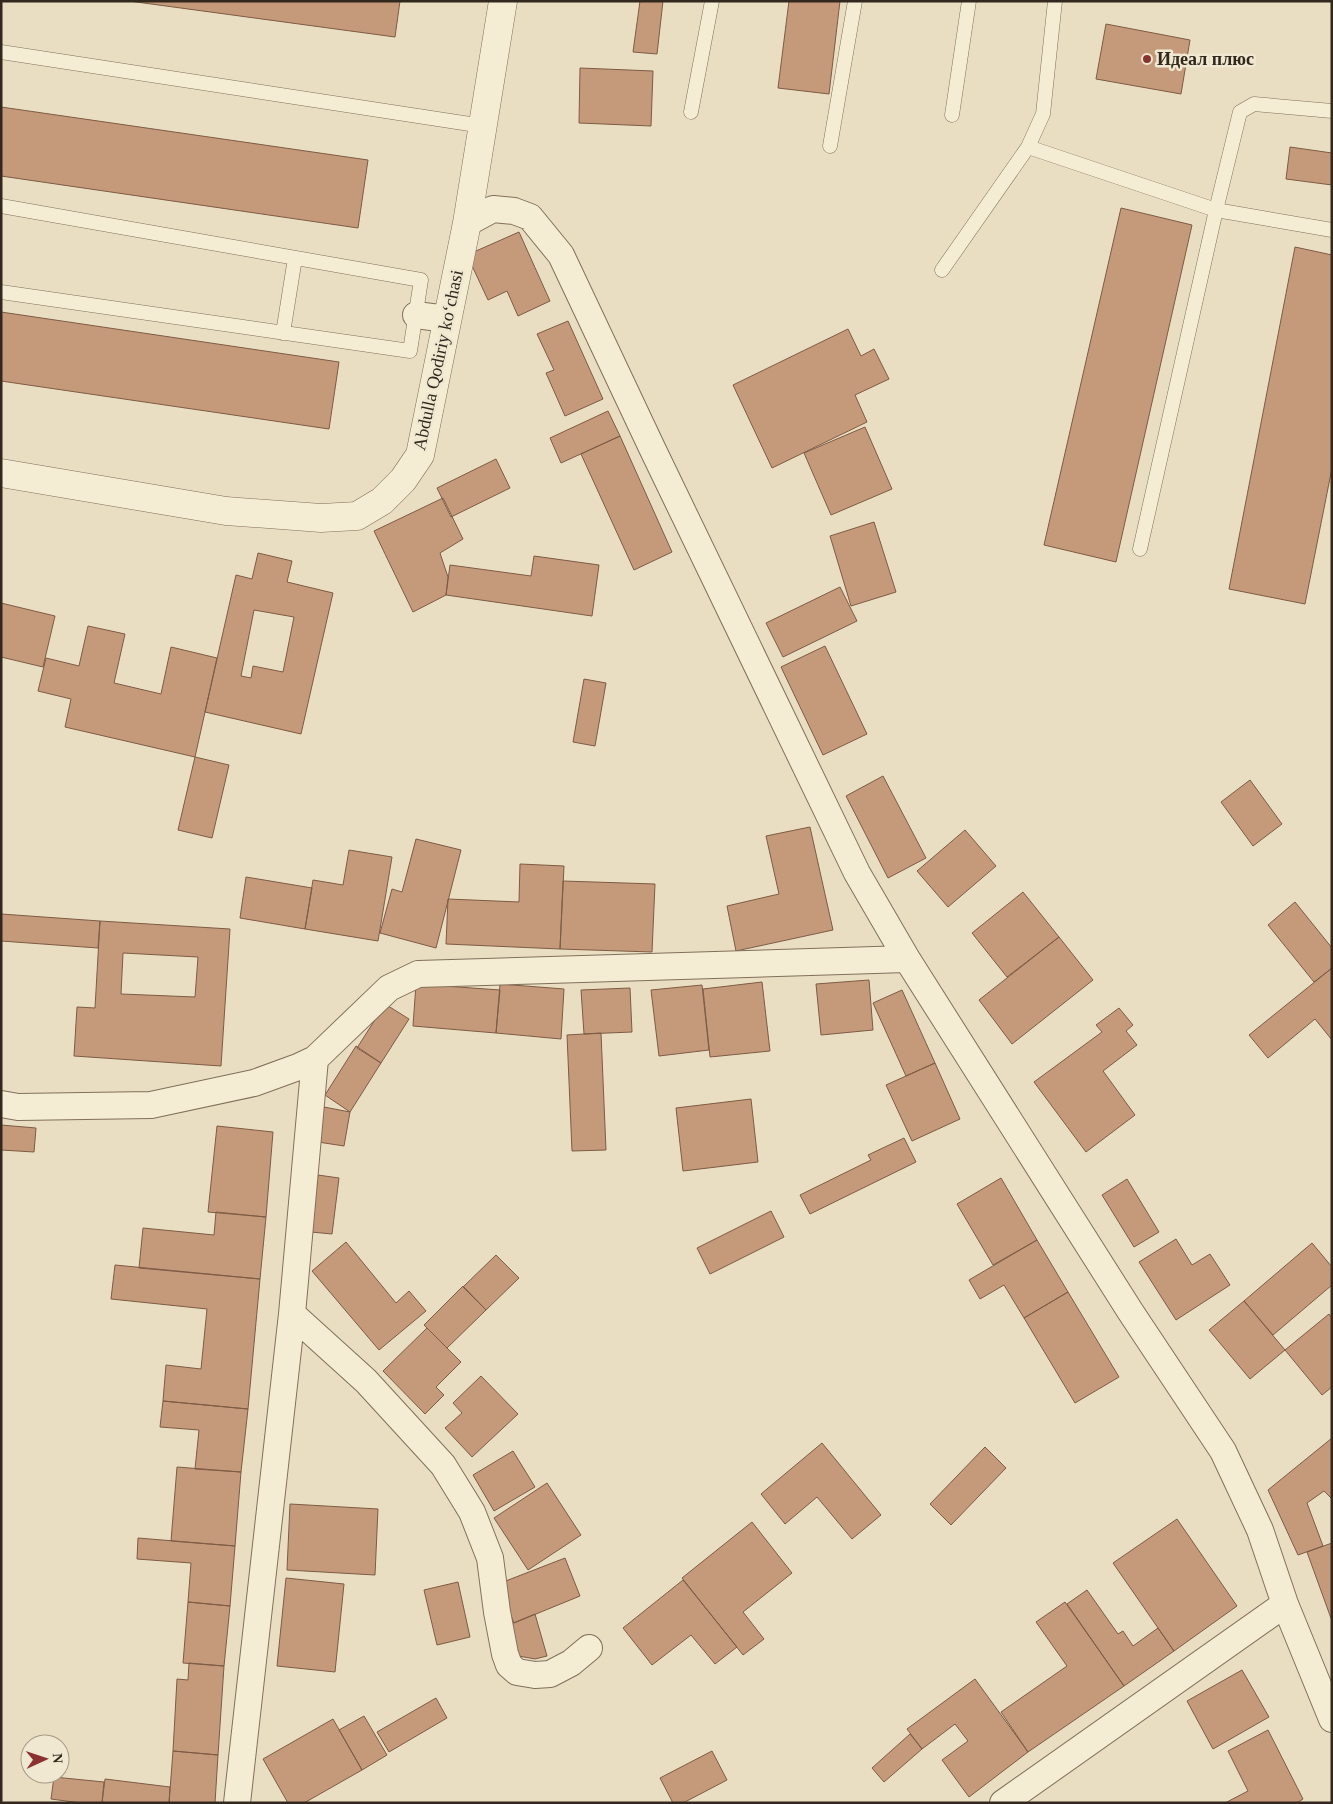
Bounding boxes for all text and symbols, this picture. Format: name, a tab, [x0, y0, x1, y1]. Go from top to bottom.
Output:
place label: Идеал плюс	[1157, 49, 1254, 69]
marker: Идеал плюс	[1141, 53, 1153, 65]
street label: Abdulla Qodiriy koʻchasi	[409, 268, 467, 452]
north arrow	[20, 1734, 70, 1784]
text: N	[50, 1753, 65, 1764]

